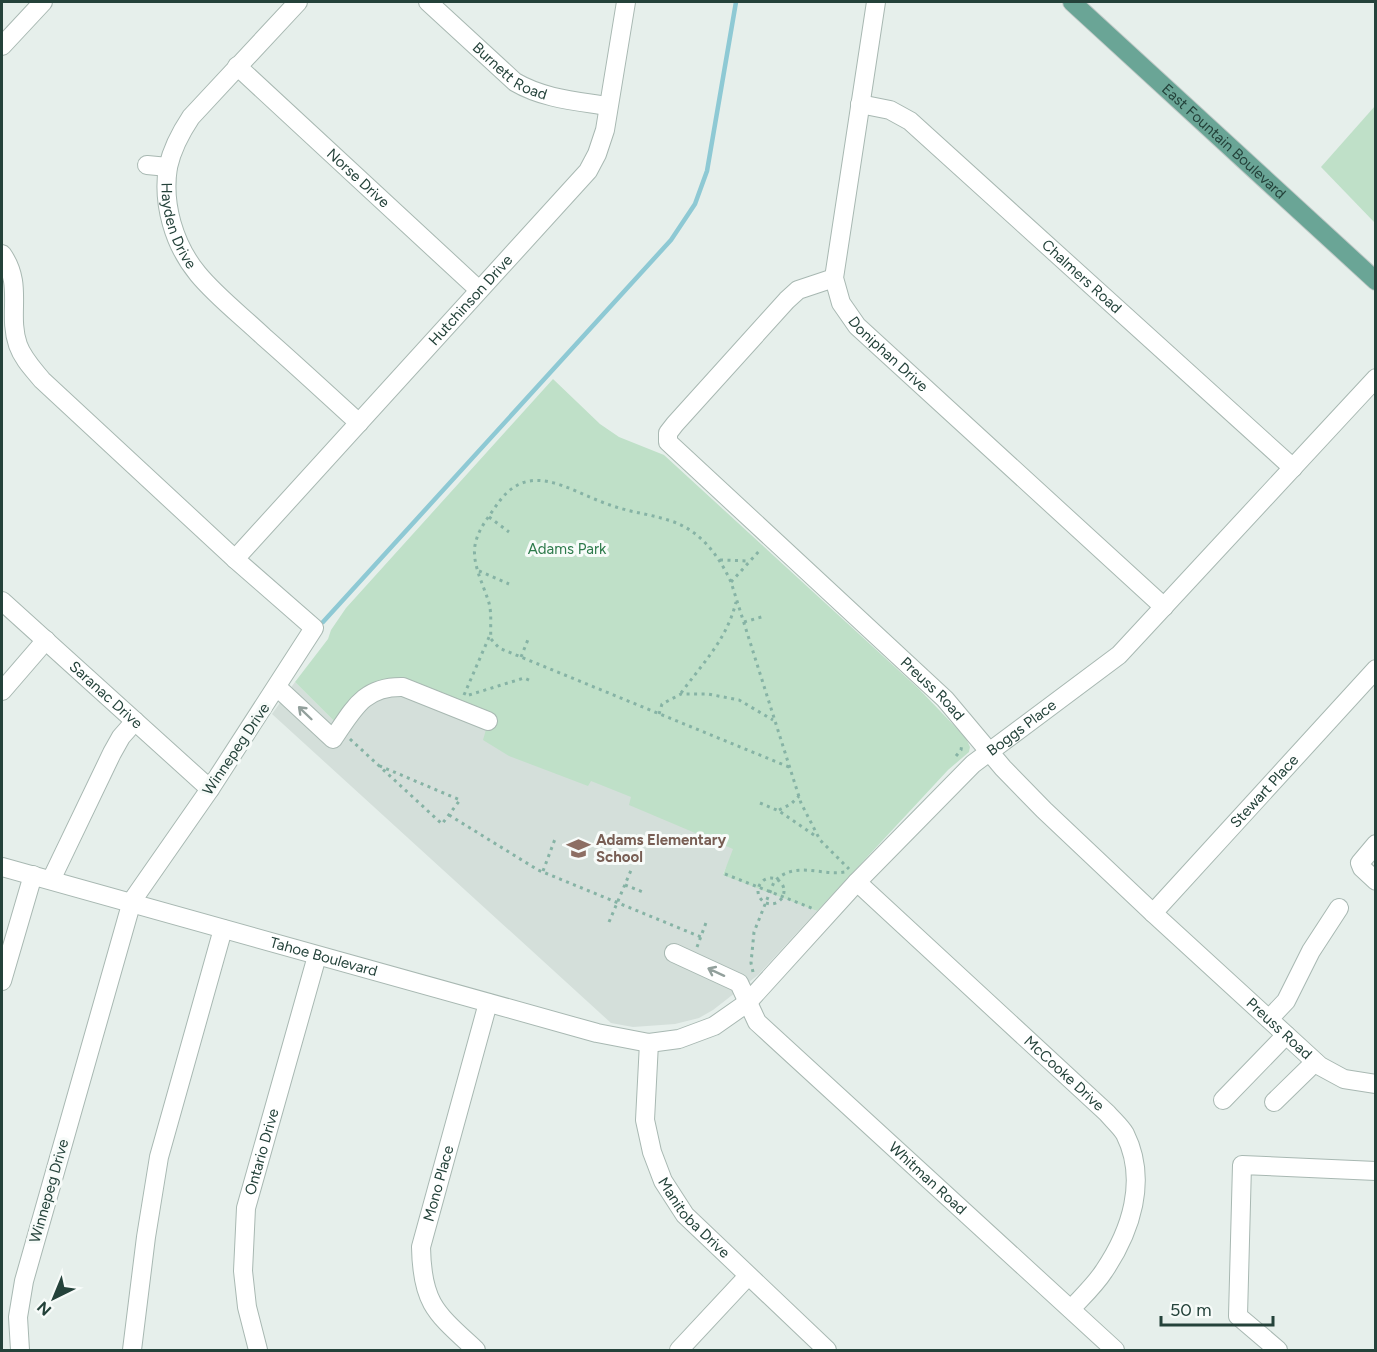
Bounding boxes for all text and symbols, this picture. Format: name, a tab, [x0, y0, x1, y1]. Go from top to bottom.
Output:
street label: Burnett Road	[469, 38, 549, 104]
street label: East Fountain Boulevard	[1158, 80, 1290, 203]
street label: Norse Drive	[323, 145, 393, 212]
street label: Hayden Drive	[157, 182, 200, 272]
street label: Chalmers Road	[1038, 236, 1125, 317]
street label: Hutchinson Drive	[425, 251, 516, 349]
street label: Doniphan Drive	[844, 313, 932, 396]
park label: Adams Park	[528, 540, 607, 558]
street label: Preuss Road	[897, 653, 968, 724]
street label: Saranac Drive	[66, 657, 146, 732]
street label: Boggs Place	[983, 696, 1060, 760]
street label: Winnepeg Drive	[199, 700, 273, 798]
one-way arrow	[298, 705, 313, 720]
street label: Stewart Place	[1226, 751, 1302, 831]
place label: Adams Elementary School	[596, 831, 726, 866]
school or university icon: Adams Elementary School	[565, 836, 591, 862]
street label: Tahoe Boulevard	[268, 933, 379, 980]
one-way arrow	[708, 966, 726, 978]
street label: Preuss Road	[1243, 994, 1316, 1063]
street label: McCooke Drive	[1020, 1032, 1108, 1115]
street label: Ontario Drive	[241, 1107, 283, 1197]
street label: Winnepeg Drive	[26, 1137, 72, 1245]
street label: Whitman Road	[885, 1138, 970, 1218]
street label: Mono Place	[419, 1143, 457, 1224]
street label: Manitoba Drive	[654, 1174, 733, 1262]
north arrow	[24, 1268, 84, 1328]
scale bar	[1161, 1289, 1274, 1327]
text: N	[33, 1297, 55, 1320]
text: 50 m	[1170, 1299, 1212, 1321]

